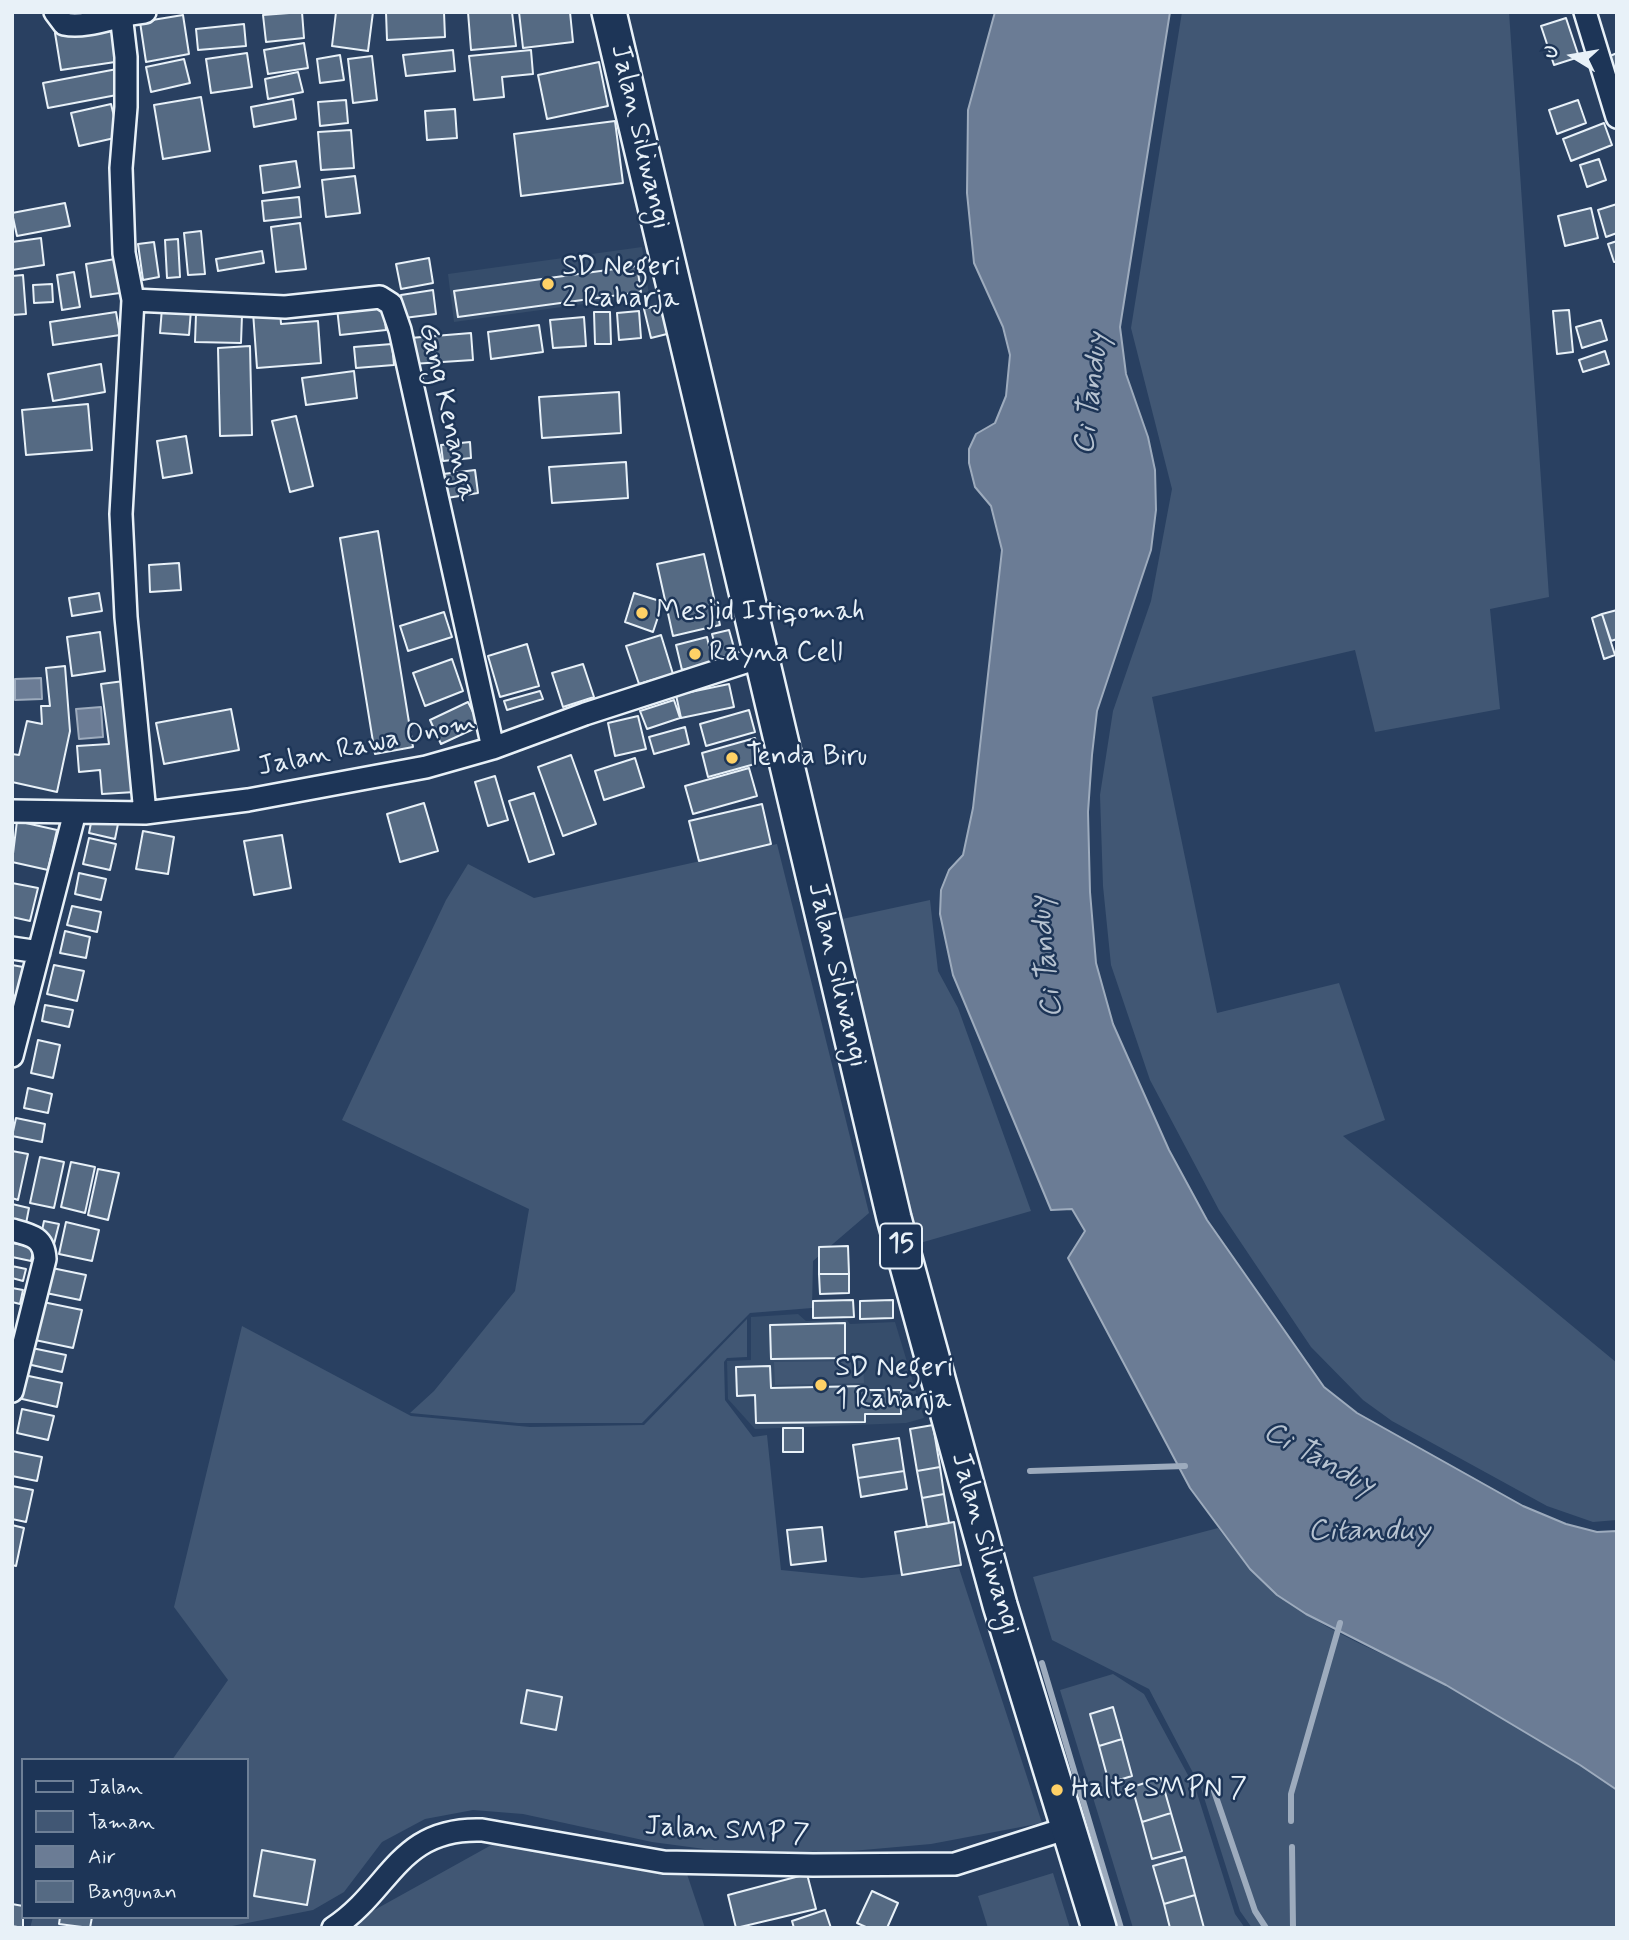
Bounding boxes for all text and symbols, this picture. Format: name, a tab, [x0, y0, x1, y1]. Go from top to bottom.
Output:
north arrow	[1538, 21, 1608, 91]
street label: Jalan Siliwangi	[601, 41, 677, 233]
text: U	[1538, 43, 1565, 60]
place label: SD Negeri 2 Raharja	[562, 251, 680, 317]
marker: SD Negeri 2 Raharja	[540, 276, 556, 292]
street label: Gang Kenanga	[409, 320, 483, 504]
water label: Ci Tanduy	[1068, 331, 1118, 457]
place label: Mesjid Istiqomah	[656, 596, 865, 630]
marker: Mesjid Istiqomah	[634, 605, 650, 621]
place label: Rayna Cell	[709, 637, 843, 671]
marker: Rayna Cell	[687, 646, 703, 662]
street label: Jalan Rawa Onom	[255, 707, 479, 785]
place label: Tenda Biru	[746, 741, 867, 775]
marker: Tenda Biru	[724, 750, 740, 766]
street label: Jalan Siliwangi	[798, 879, 874, 1071]
water label: Ci Tanduy	[1024, 895, 1072, 1019]
road number: 15	[880, 1224, 922, 1268]
place label: SD Negeri 1 Raharja	[835, 1352, 953, 1418]
marker: SD Negeri 1 Raharja	[813, 1377, 829, 1393]
water label: Ci Tanduy	[1256, 1415, 1380, 1505]
street label: Jalan Siliwangi	[942, 1449, 1026, 1639]
water label: Citanduy	[1308, 1515, 1430, 1551]
legend	[21, 1758, 248, 1919]
text: Jalan	[88, 1773, 143, 1801]
place label: Halte SMPN 7	[1071, 1773, 1247, 1807]
marker: Halte SMPN 7	[1049, 1782, 1065, 1798]
text: Taman	[88, 1808, 155, 1836]
street label: Jalan SMP 7	[644, 1811, 810, 1853]
text: Air	[88, 1843, 116, 1871]
text: Bangunan	[88, 1878, 177, 1906]

